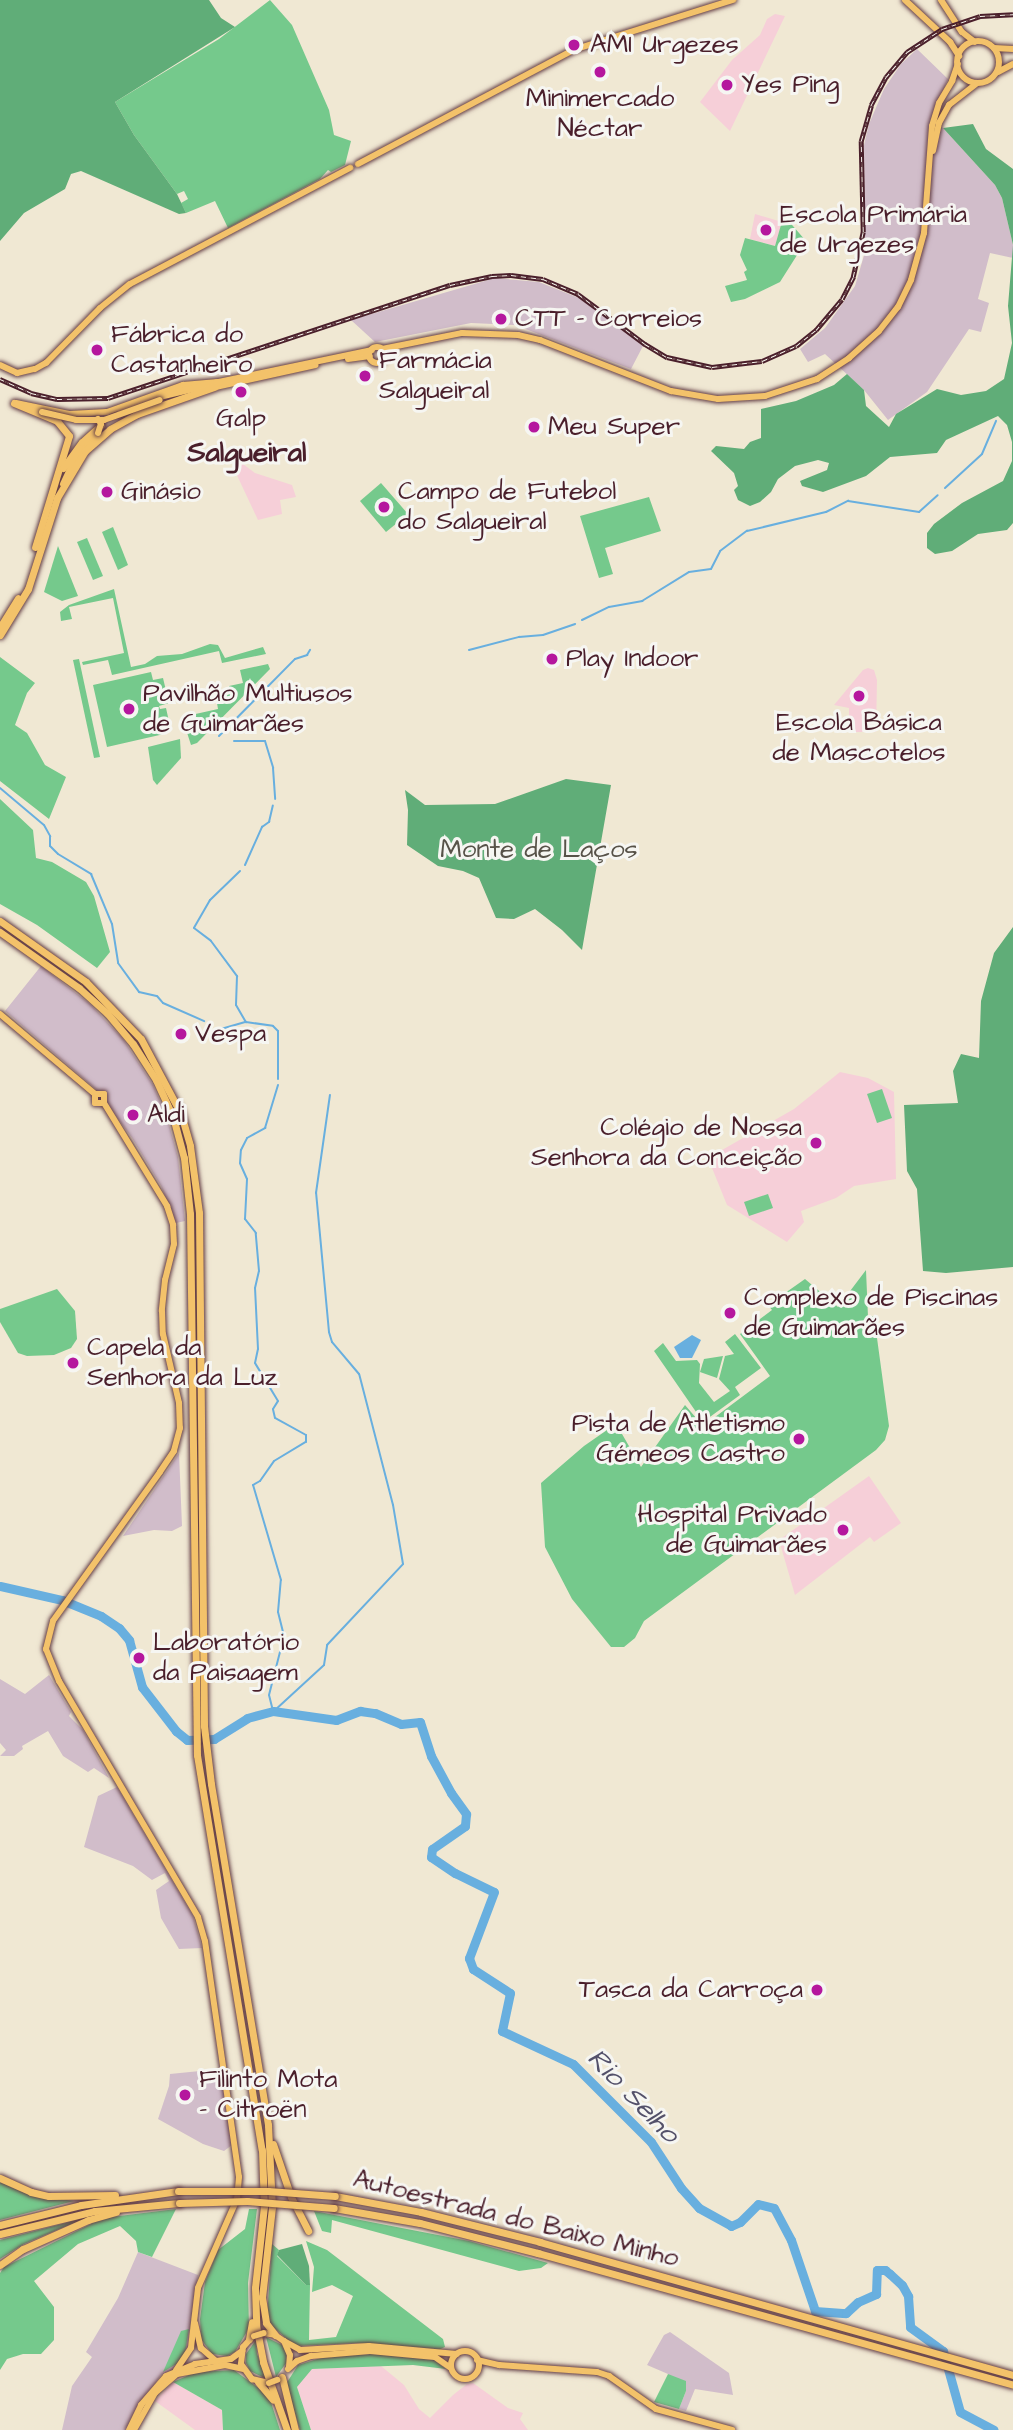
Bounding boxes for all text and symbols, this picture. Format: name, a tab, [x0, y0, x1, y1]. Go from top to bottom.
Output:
place label: AMI Urgezes	[590, 29, 739, 61]
marker: AMI Urgezes	[564, 35, 584, 55]
marker: Minimercado Néctar	[592, 64, 608, 80]
place label: Yes Ping	[741, 69, 839, 101]
marker: Yes Ping	[719, 77, 735, 93]
place label: Minimercado Néctar	[526, 83, 674, 144]
place label: Escola Primária de Urgezes	[780, 199, 967, 260]
marker: Escola Primária de Urgezes	[758, 222, 774, 238]
place label: CTT - Correios	[515, 303, 702, 335]
marker: CTT - Correios	[493, 311, 509, 327]
place label: Fábrica do Castanheiro	[111, 319, 252, 380]
marker: Fábrica do Castanheiro	[89, 342, 105, 358]
place label: Farmácia Salgueiral	[379, 345, 492, 406]
marker: Farmácia Salgueiral	[357, 368, 373, 384]
marker: Galp	[233, 384, 249, 400]
place label: Galp	[216, 403, 266, 435]
place label: Meu Super	[548, 411, 680, 443]
marker: Meu Super	[526, 419, 542, 435]
district label: Salgueiral	[188, 436, 306, 470]
place label: Ginásio	[121, 476, 201, 508]
place label: Campo de Futebol do Salgueiral	[398, 476, 616, 538]
marker: Ginásio	[99, 484, 115, 500]
marker: Campo de Futebol do Salgueiral	[376, 499, 392, 515]
place label: Play Indoor	[566, 643, 698, 675]
marker: Play Indoor	[544, 651, 560, 667]
place label: Pavilhão Multiusos de Guimarães	[143, 678, 353, 740]
marker: Escola Básica de Mascotelos	[851, 688, 867, 704]
marker: Pavilhão Multiusos de Guimarães	[121, 701, 137, 717]
place label: Escola Básica de Mascotelos	[772, 707, 946, 768]
park label: Monte de Laços	[440, 834, 638, 866]
place label: Vespa	[195, 1018, 266, 1050]
marker: Vespa	[173, 1026, 189, 1042]
place label: Aldi	[147, 1099, 185, 1131]
marker: Aldi	[125, 1107, 141, 1123]
place label: Colégio de Nossa Senhora da Conceição	[531, 1112, 802, 1174]
marker: Colégio de Nossa Senhora da Conceição	[808, 1135, 824, 1151]
place label: Complexo de Piscinas de Guimarães	[744, 1282, 998, 1344]
marker: Complexo de Piscinas de Guimarães	[722, 1305, 738, 1321]
place label: Capela da Senhora da Luz	[87, 1332, 277, 1394]
marker: Capela da Senhora da Luz	[65, 1355, 81, 1371]
place label: Pista de Atletismo Gémeos Castro	[572, 1408, 785, 1470]
marker: Pista de Atletismo Gémeos Castro	[791, 1431, 807, 1447]
place label: Hospital Privado de Guimarães	[637, 1499, 827, 1560]
marker: Hospital Privado de Guimarães	[833, 1520, 853, 1540]
place label: Laboratório da Paisagem	[153, 1627, 299, 1688]
marker: Laboratório da Paisagem	[131, 1650, 147, 1666]
place label: Tasca da Carroça	[579, 1974, 803, 2006]
marker: Tasca da Carroça	[809, 1982, 825, 1998]
water label: Rio Selho	[580, 2042, 686, 2150]
place label: Filinto Mota - Citroën	[199, 2064, 337, 2126]
marker: Filinto Mota - Citroën	[177, 2087, 193, 2103]
street label: Autoestrada do Baixo Minho	[350, 2163, 682, 2275]

